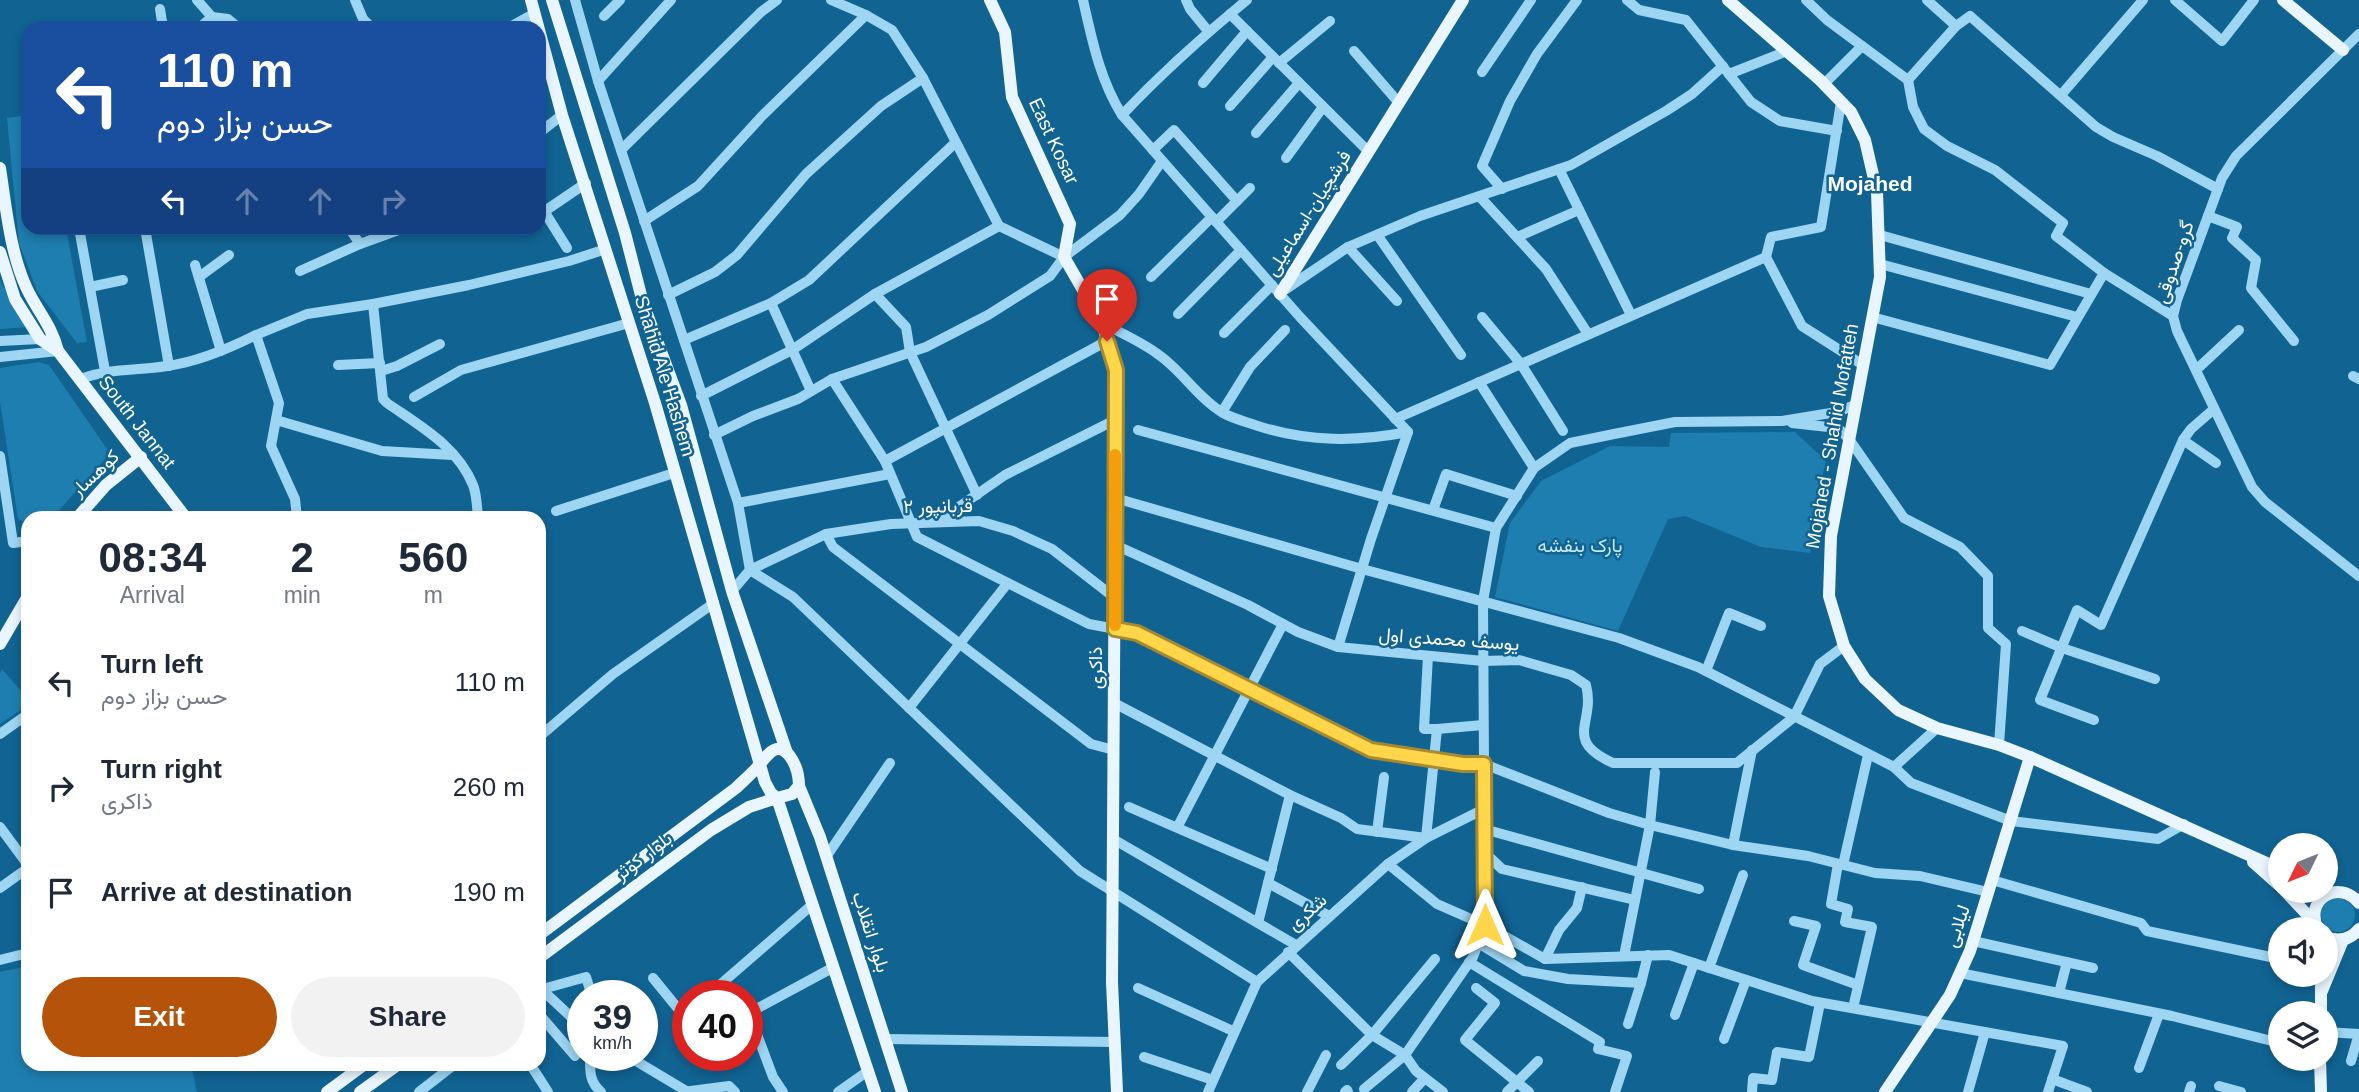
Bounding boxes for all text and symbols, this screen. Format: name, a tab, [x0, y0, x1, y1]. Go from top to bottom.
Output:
text: 110 m	[157, 43, 293, 97]
icon: left	[42, 49, 133, 140]
street label: East Kosar	[1025, 94, 1083, 188]
text: حسن بزاز دوم	[157, 104, 333, 140]
street label: فرشچیان-اسماعیلی	[1261, 146, 1358, 281]
district label: Mojahed	[1827, 172, 1913, 195]
icon: left	[155, 182, 193, 220]
icon: ahead	[228, 182, 266, 220]
icon: ahead	[301, 182, 339, 220]
icon: right	[374, 182, 412, 220]
street label: گرو-صدوقی	[2150, 218, 2199, 306]
pin	[1077, 269, 1137, 341]
icon: arrive	[1088, 280, 1126, 318]
street label: Shahid Ale Hashem	[631, 293, 699, 459]
street label: Mojahed - Shahid Mofatteh	[1802, 322, 1862, 550]
street label: South Jannat	[94, 371, 180, 473]
street label: کوهسار	[66, 446, 124, 502]
street label: قربانپور ۲	[903, 495, 973, 520]
text: 08:34	[99, 534, 206, 581]
text: 2	[290, 534, 314, 581]
text: 560	[398, 534, 468, 581]
park label: پارک بنفشه	[1538, 535, 1622, 559]
text: Arrival	[120, 582, 185, 608]
text: min	[284, 582, 321, 608]
text: m	[424, 582, 443, 608]
street label: یوسف محمدی اول	[1378, 624, 1520, 655]
street label: ذاکری	[1085, 647, 1107, 689]
text: Turn left	[101, 649, 203, 679]
icon: left	[42, 664, 80, 702]
text: 110 m	[455, 667, 525, 697]
text: حسن بزاز دوم	[101, 683, 227, 709]
text: Turn right	[101, 754, 222, 784]
icon: right	[42, 769, 80, 807]
text: 260 m	[453, 772, 525, 802]
text: ذاکری	[101, 788, 153, 814]
street label: بلوار کوثر	[609, 828, 676, 886]
north arrow	[2268, 833, 2338, 903]
map controls	[2268, 833, 2338, 1071]
icon: arrive	[42, 874, 80, 912]
text: Arrive at destination	[101, 877, 352, 907]
text: 190 m	[453, 877, 525, 907]
position arrow	[1448, 888, 1522, 962]
street label: بلوار انقلاب	[847, 889, 894, 975]
street label: شکری	[1283, 889, 1332, 936]
street label: لیلابی	[1940, 902, 1975, 950]
button: sound	[2268, 917, 2338, 987]
button: Exit	[42, 977, 277, 1057]
button: Share	[291, 977, 525, 1057]
speed limit sign: 40	[672, 980, 763, 1071]
text: 39	[593, 997, 632, 1036]
button: layers	[2268, 1001, 2338, 1071]
text: km/h	[593, 1033, 632, 1053]

